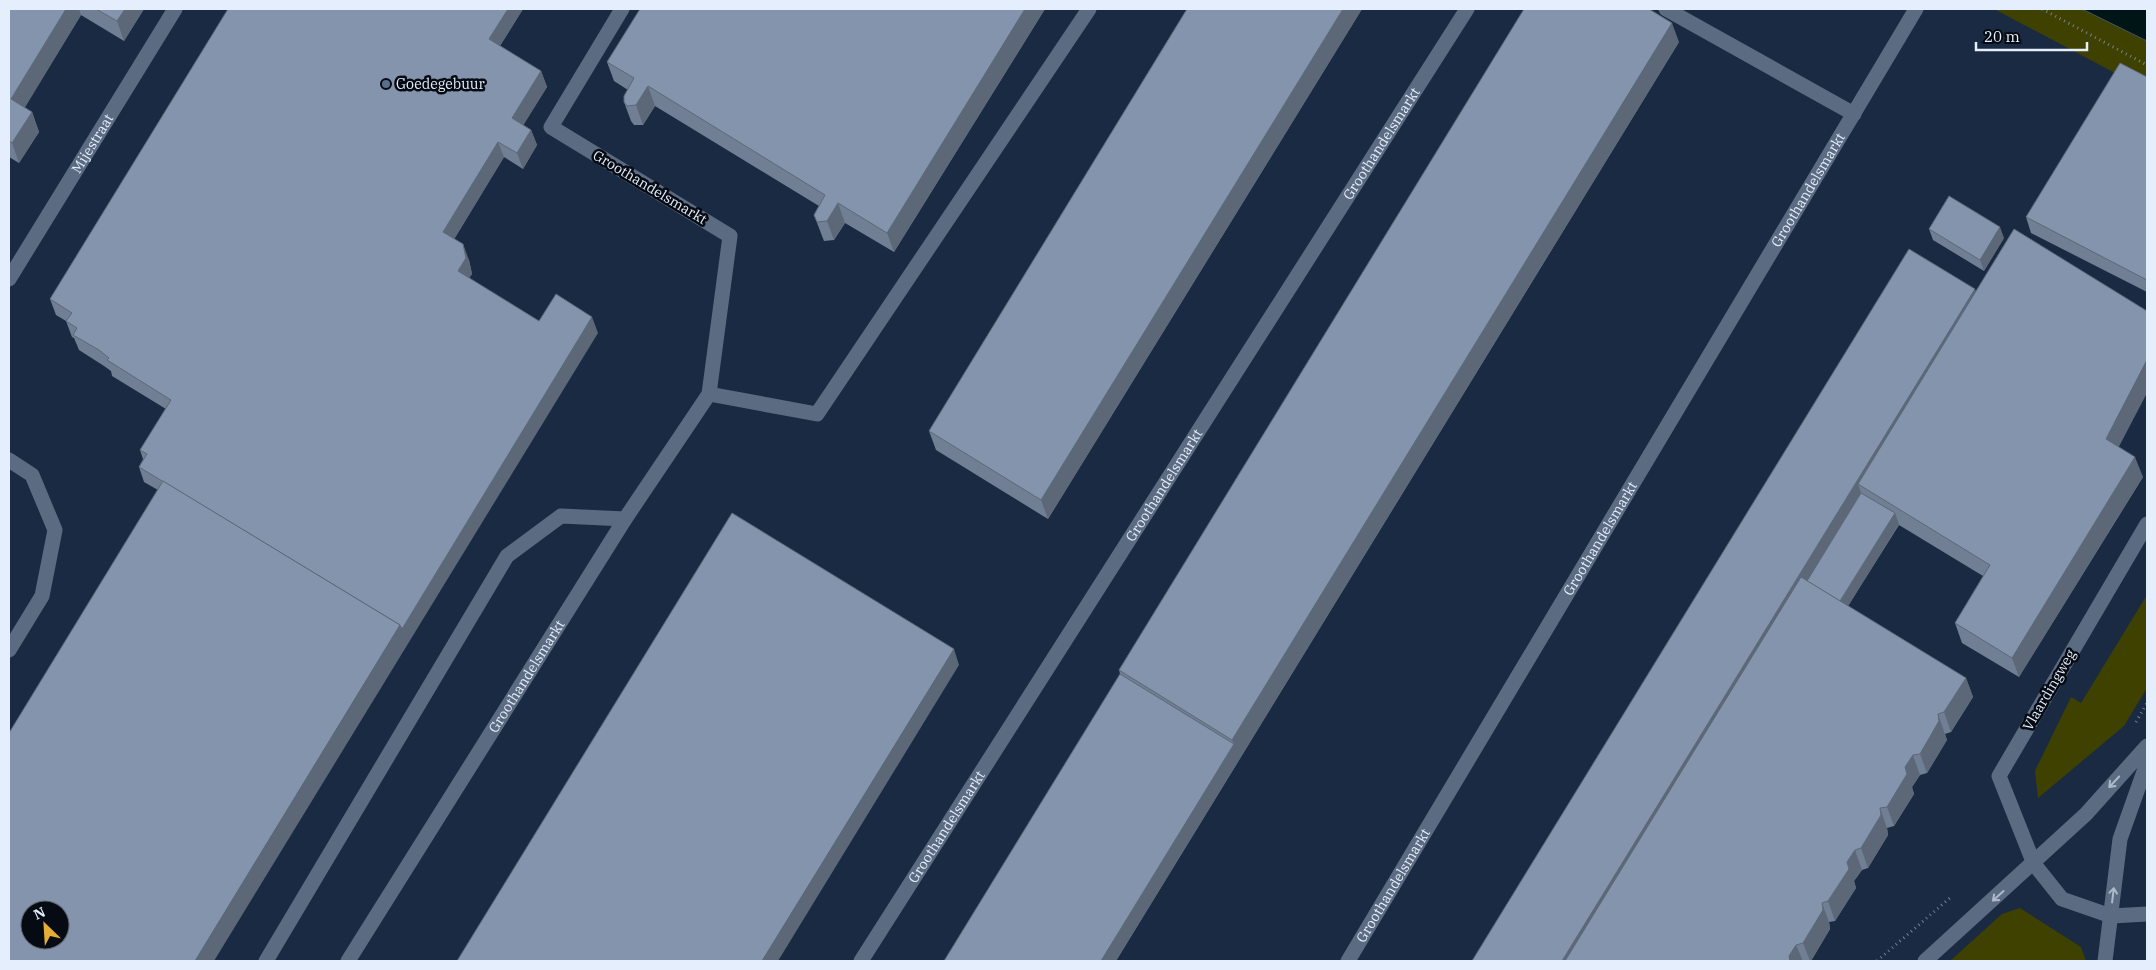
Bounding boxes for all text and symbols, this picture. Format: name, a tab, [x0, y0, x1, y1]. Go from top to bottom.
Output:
scale bar	[1976, 20, 2087, 52]
text: 20 m	[1984, 27, 2020, 46]
place label: Goedegebuur	[396, 75, 486, 93]
marker: Goedegebuur	[380, 78, 392, 90]
street label: Groothandelsmarkt	[1339, 84, 1424, 203]
street label: Mijestraat	[67, 111, 117, 177]
street label: Groothandelsmarkt	[1767, 129, 1849, 250]
street label: Groothandelsmarkt	[590, 146, 710, 228]
street label: Groothandelsmarkt	[1121, 426, 1206, 545]
street label: Groothandelsmarkt	[1559, 478, 1641, 599]
street label: Groothandelsmarkt	[484, 616, 569, 736]
street label: Vlaardingweg	[2019, 646, 2080, 734]
street label: Groothandelsmarkt	[904, 767, 989, 886]
one-way arrow	[2108, 776, 2120, 789]
street label: Groothandelsmarkt	[1352, 825, 1434, 946]
one-way arrow	[2108, 888, 2118, 904]
one-way arrow	[1992, 890, 2005, 902]
north arrow	[20, 900, 70, 950]
text: N	[31, 903, 48, 924]

